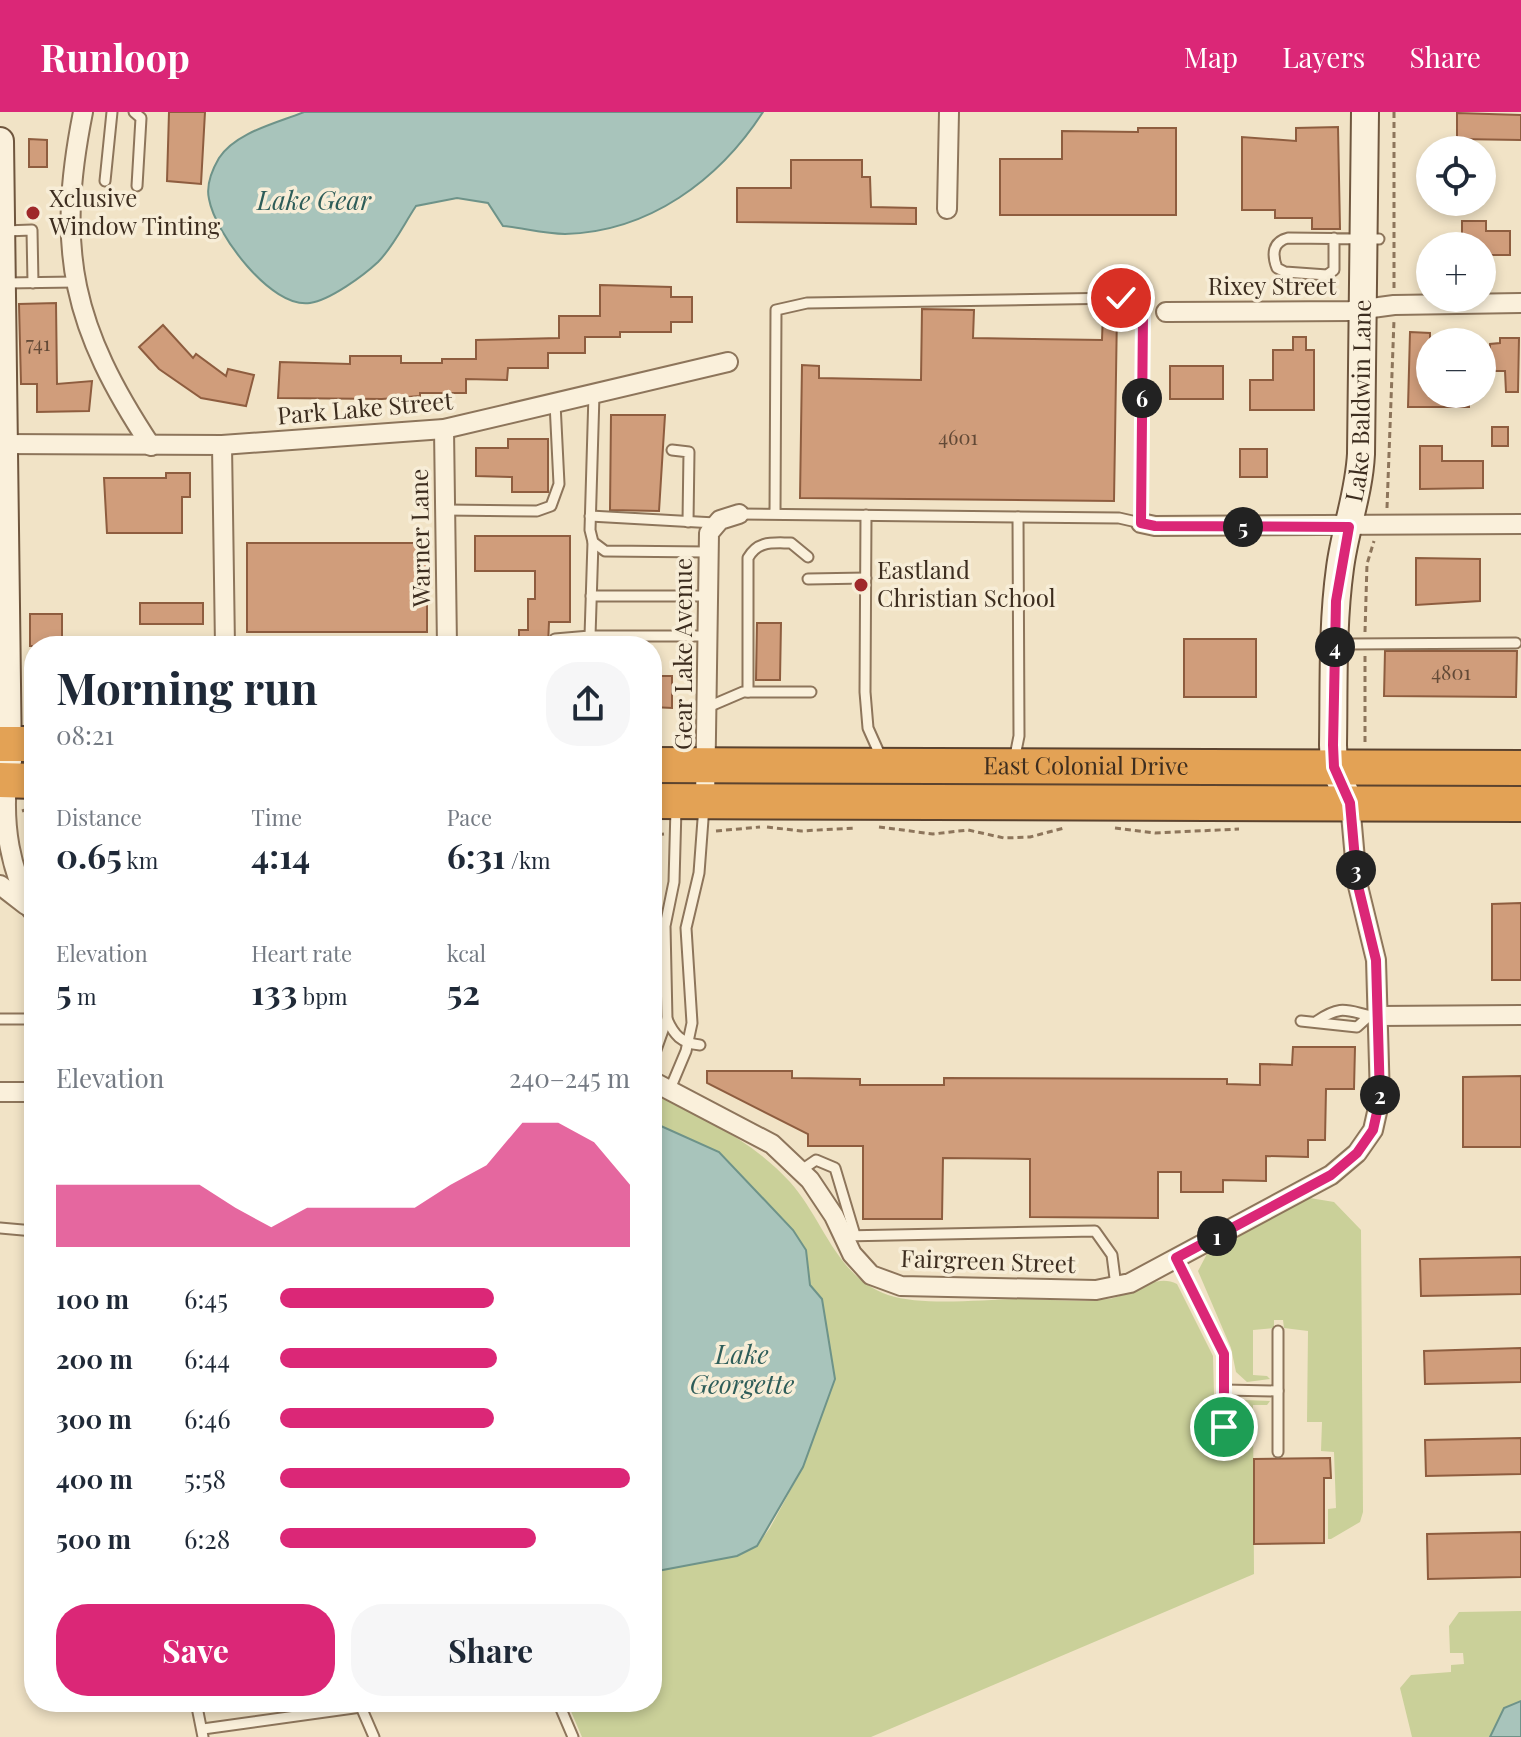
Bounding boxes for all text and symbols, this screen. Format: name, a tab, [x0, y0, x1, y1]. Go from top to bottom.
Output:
text: Runloop	[40, 31, 190, 82]
text: Map	[1184, 38, 1238, 75]
text: Layers	[1282, 38, 1365, 75]
text: Share	[1409, 38, 1481, 75]
map controls	[1416, 136, 1496, 408]
button: locate	[1416, 136, 1496, 216]
place label: Xclusive Window Tinting	[48, 181, 221, 241]
water label: Lake Gear	[256, 182, 372, 217]
marker: Xclusive Window Tinting	[24, 204, 42, 222]
button: +	[1416, 232, 1496, 312]
pin	[1087, 264, 1155, 332]
street label: Rixey Street	[1208, 269, 1337, 301]
icon: check	[1099, 276, 1143, 320]
street label: Lake Baldwin Lane	[1336, 299, 1377, 504]
button: −	[1416, 328, 1496, 408]
house number: 741	[26, 329, 50, 356]
pin: 6	[1122, 378, 1162, 418]
street label: Park Lake Street	[276, 383, 454, 431]
text: 6	[1136, 383, 1148, 413]
house number: 4601	[938, 423, 978, 450]
street label: Warner Lane	[402, 469, 436, 608]
pin: 5	[1223, 507, 1263, 547]
text: 5	[1238, 512, 1248, 542]
place label: Eastland Christian School	[877, 553, 1056, 613]
street label: Gear Lake Avenue	[666, 558, 698, 750]
marker: Eastland Christian School	[852, 576, 870, 594]
pin: 4	[1315, 627, 1355, 667]
text: 4	[1329, 632, 1341, 662]
text: Morning run	[56, 657, 318, 716]
house number: 4801	[1431, 658, 1471, 685]
button: share	[546, 662, 630, 746]
text: 08:21	[56, 717, 114, 752]
street label: East Colonial Drive	[983, 748, 1189, 781]
text: Distance	[56, 802, 142, 832]
text: Time	[251, 802, 302, 832]
text: Pace	[447, 802, 492, 832]
text: 0.65	[56, 832, 122, 878]
text: 4:14	[251, 832, 310, 878]
text: 6:31	[447, 832, 505, 878]
text: km	[122, 845, 158, 875]
text: /km	[505, 845, 551, 875]
pin: 3	[1336, 850, 1376, 890]
text: 3	[1351, 855, 1361, 885]
text: Elevation	[56, 938, 148, 968]
text: Heart rate	[251, 938, 352, 968]
text: kcal	[447, 938, 486, 968]
text: 5	[56, 968, 72, 1014]
text: 133	[251, 968, 297, 1014]
text: 52	[447, 968, 480, 1014]
text: m	[72, 981, 97, 1011]
text: bpm	[297, 981, 348, 1011]
text: Elevation	[56, 1060, 164, 1095]
text: 240–245 m	[509, 1060, 630, 1095]
pin: 2	[1360, 1075, 1400, 1115]
text: 2	[1374, 1080, 1386, 1110]
pin: 1	[1197, 1216, 1237, 1256]
text: 1	[1213, 1221, 1221, 1251]
street label: Fairgreen Street	[900, 1241, 1077, 1279]
text: 100 m	[56, 1281, 129, 1316]
text: 6:45	[184, 1281, 228, 1316]
water label: Lake Georgette	[690, 1336, 794, 1401]
text: 200 m	[56, 1341, 133, 1376]
text: 6:44	[184, 1341, 230, 1376]
pin	[1190, 1393, 1258, 1461]
text: 300 m	[56, 1401, 132, 1436]
text: 6:46	[184, 1401, 231, 1436]
icon: arrive	[1202, 1405, 1246, 1449]
text: 400 m	[56, 1461, 133, 1496]
text: 5:58	[184, 1461, 226, 1496]
text: 500 m	[56, 1521, 131, 1556]
text: 6:28	[184, 1521, 230, 1556]
button: Save	[56, 1604, 335, 1696]
button: Share	[351, 1604, 630, 1696]

